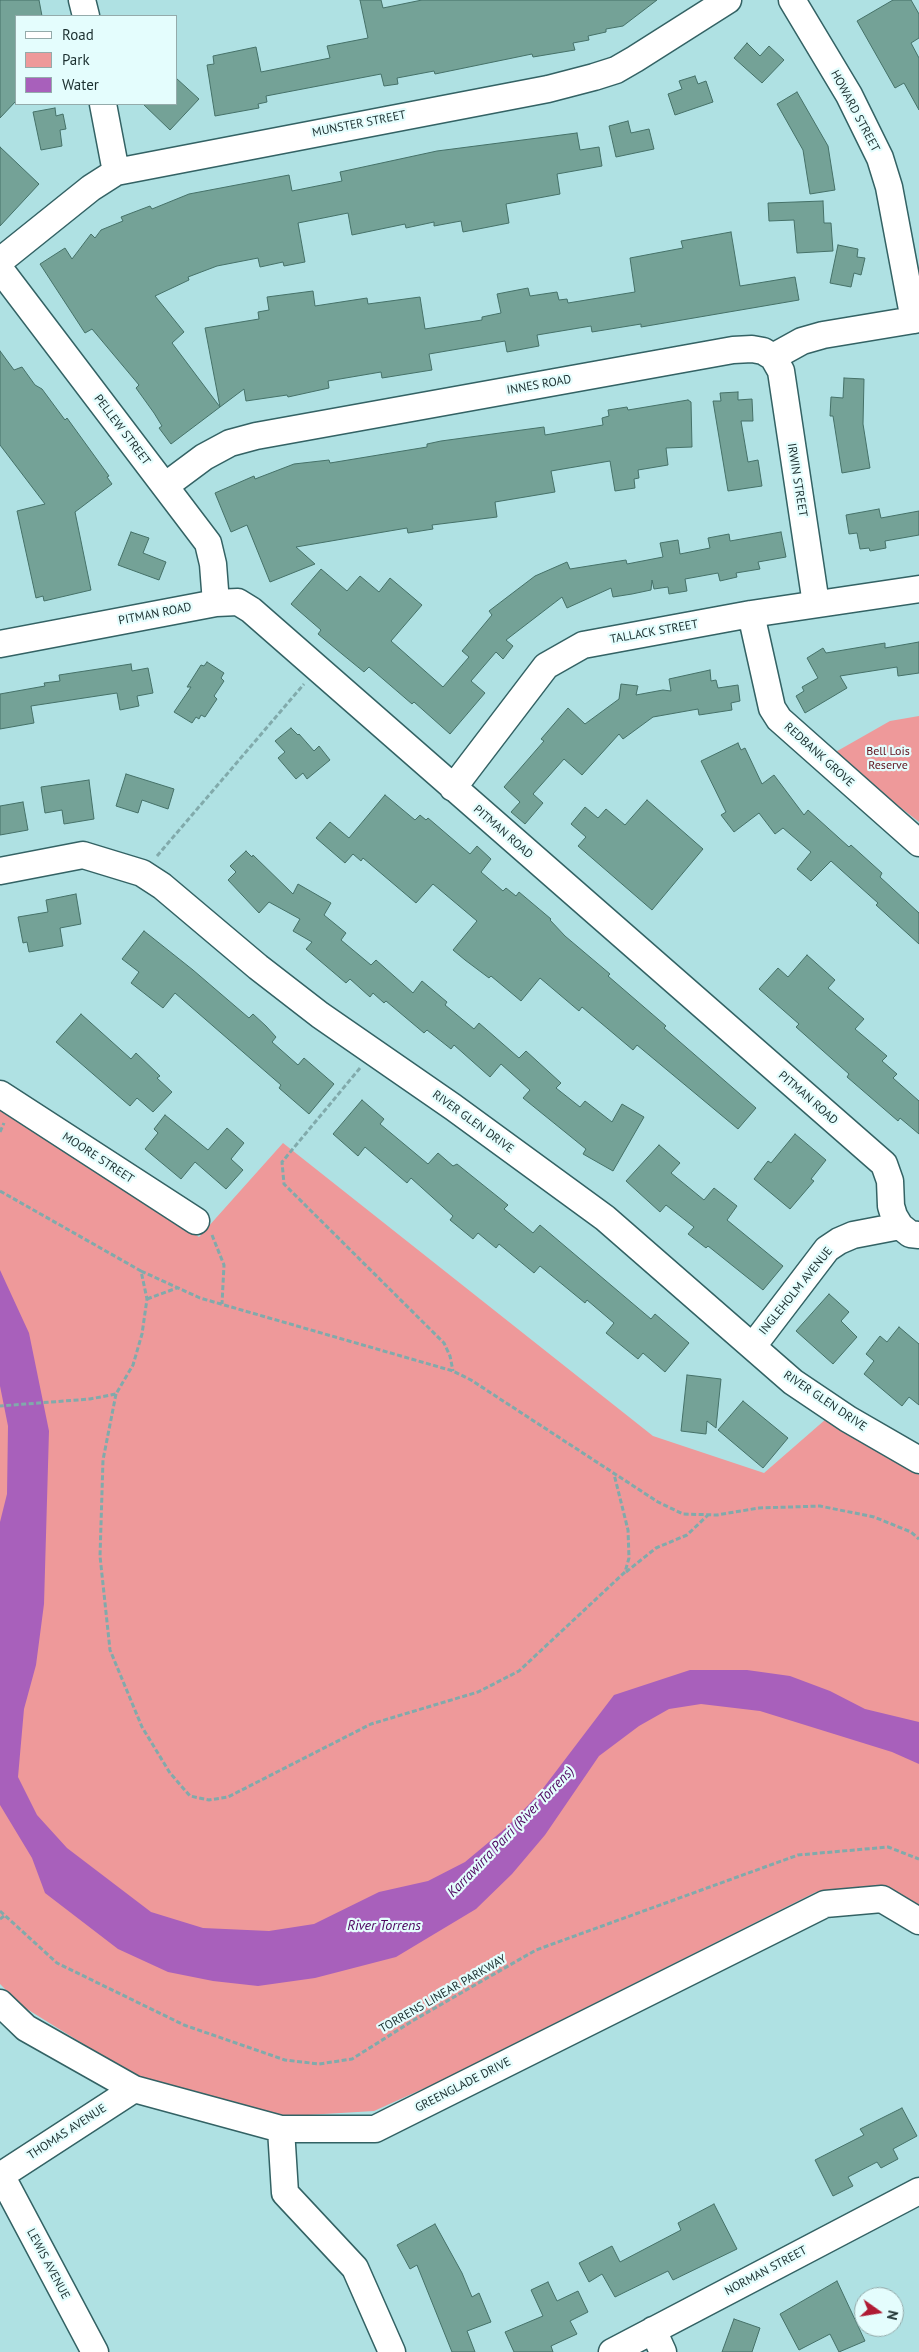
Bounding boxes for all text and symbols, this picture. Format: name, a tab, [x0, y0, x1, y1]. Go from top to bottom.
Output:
legend	[15, 15, 178, 105]
text: Road	[62, 25, 94, 44]
text: Park	[62, 50, 90, 69]
street label: HOWARD STREET	[827, 68, 883, 154]
text: Water	[62, 75, 99, 94]
street label: MUNSTER STREET	[311, 108, 407, 140]
street label: INNES ROAD	[506, 372, 572, 398]
street label: PELLEW STREET	[91, 392, 153, 468]
street label: IRWIN STREET	[784, 442, 810, 518]
street label: PITMAN ROAD	[117, 600, 193, 628]
street label: TALLACK STREET	[609, 617, 699, 647]
street label: REDBANK GROVE	[781, 720, 857, 790]
park label: Bell Lois Reserve	[866, 745, 910, 773]
street label: PITMAN ROAD	[470, 802, 536, 862]
street label: PITMAN ROAD	[775, 1068, 841, 1128]
street label: RIVER GLEN DRIVE	[429, 1088, 517, 1156]
street label: MOORE STREET	[60, 1130, 136, 1186]
street label: INGLEHOLM AVENUE	[756, 1244, 836, 1338]
street label: RIVER GLEN DRIVE	[781, 1368, 869, 1434]
water label: Karrawirra Parri (River Torrens)	[444, 1763, 578, 1901]
water label: River Torrens	[347, 1918, 421, 1934]
street label: TORRENS LINEAR PARKWAY	[377, 1952, 509, 2036]
street label: GREENGLADE DRIVE	[413, 2055, 513, 2115]
street label: THOMAS AVENUE	[25, 2101, 109, 2163]
street label: LEWIS AVENUE	[23, 2226, 73, 2302]
street label: NORMAN STREET	[722, 2243, 810, 2299]
north arrow	[854, 2287, 904, 2337]
text: N	[883, 2309, 902, 2322]

